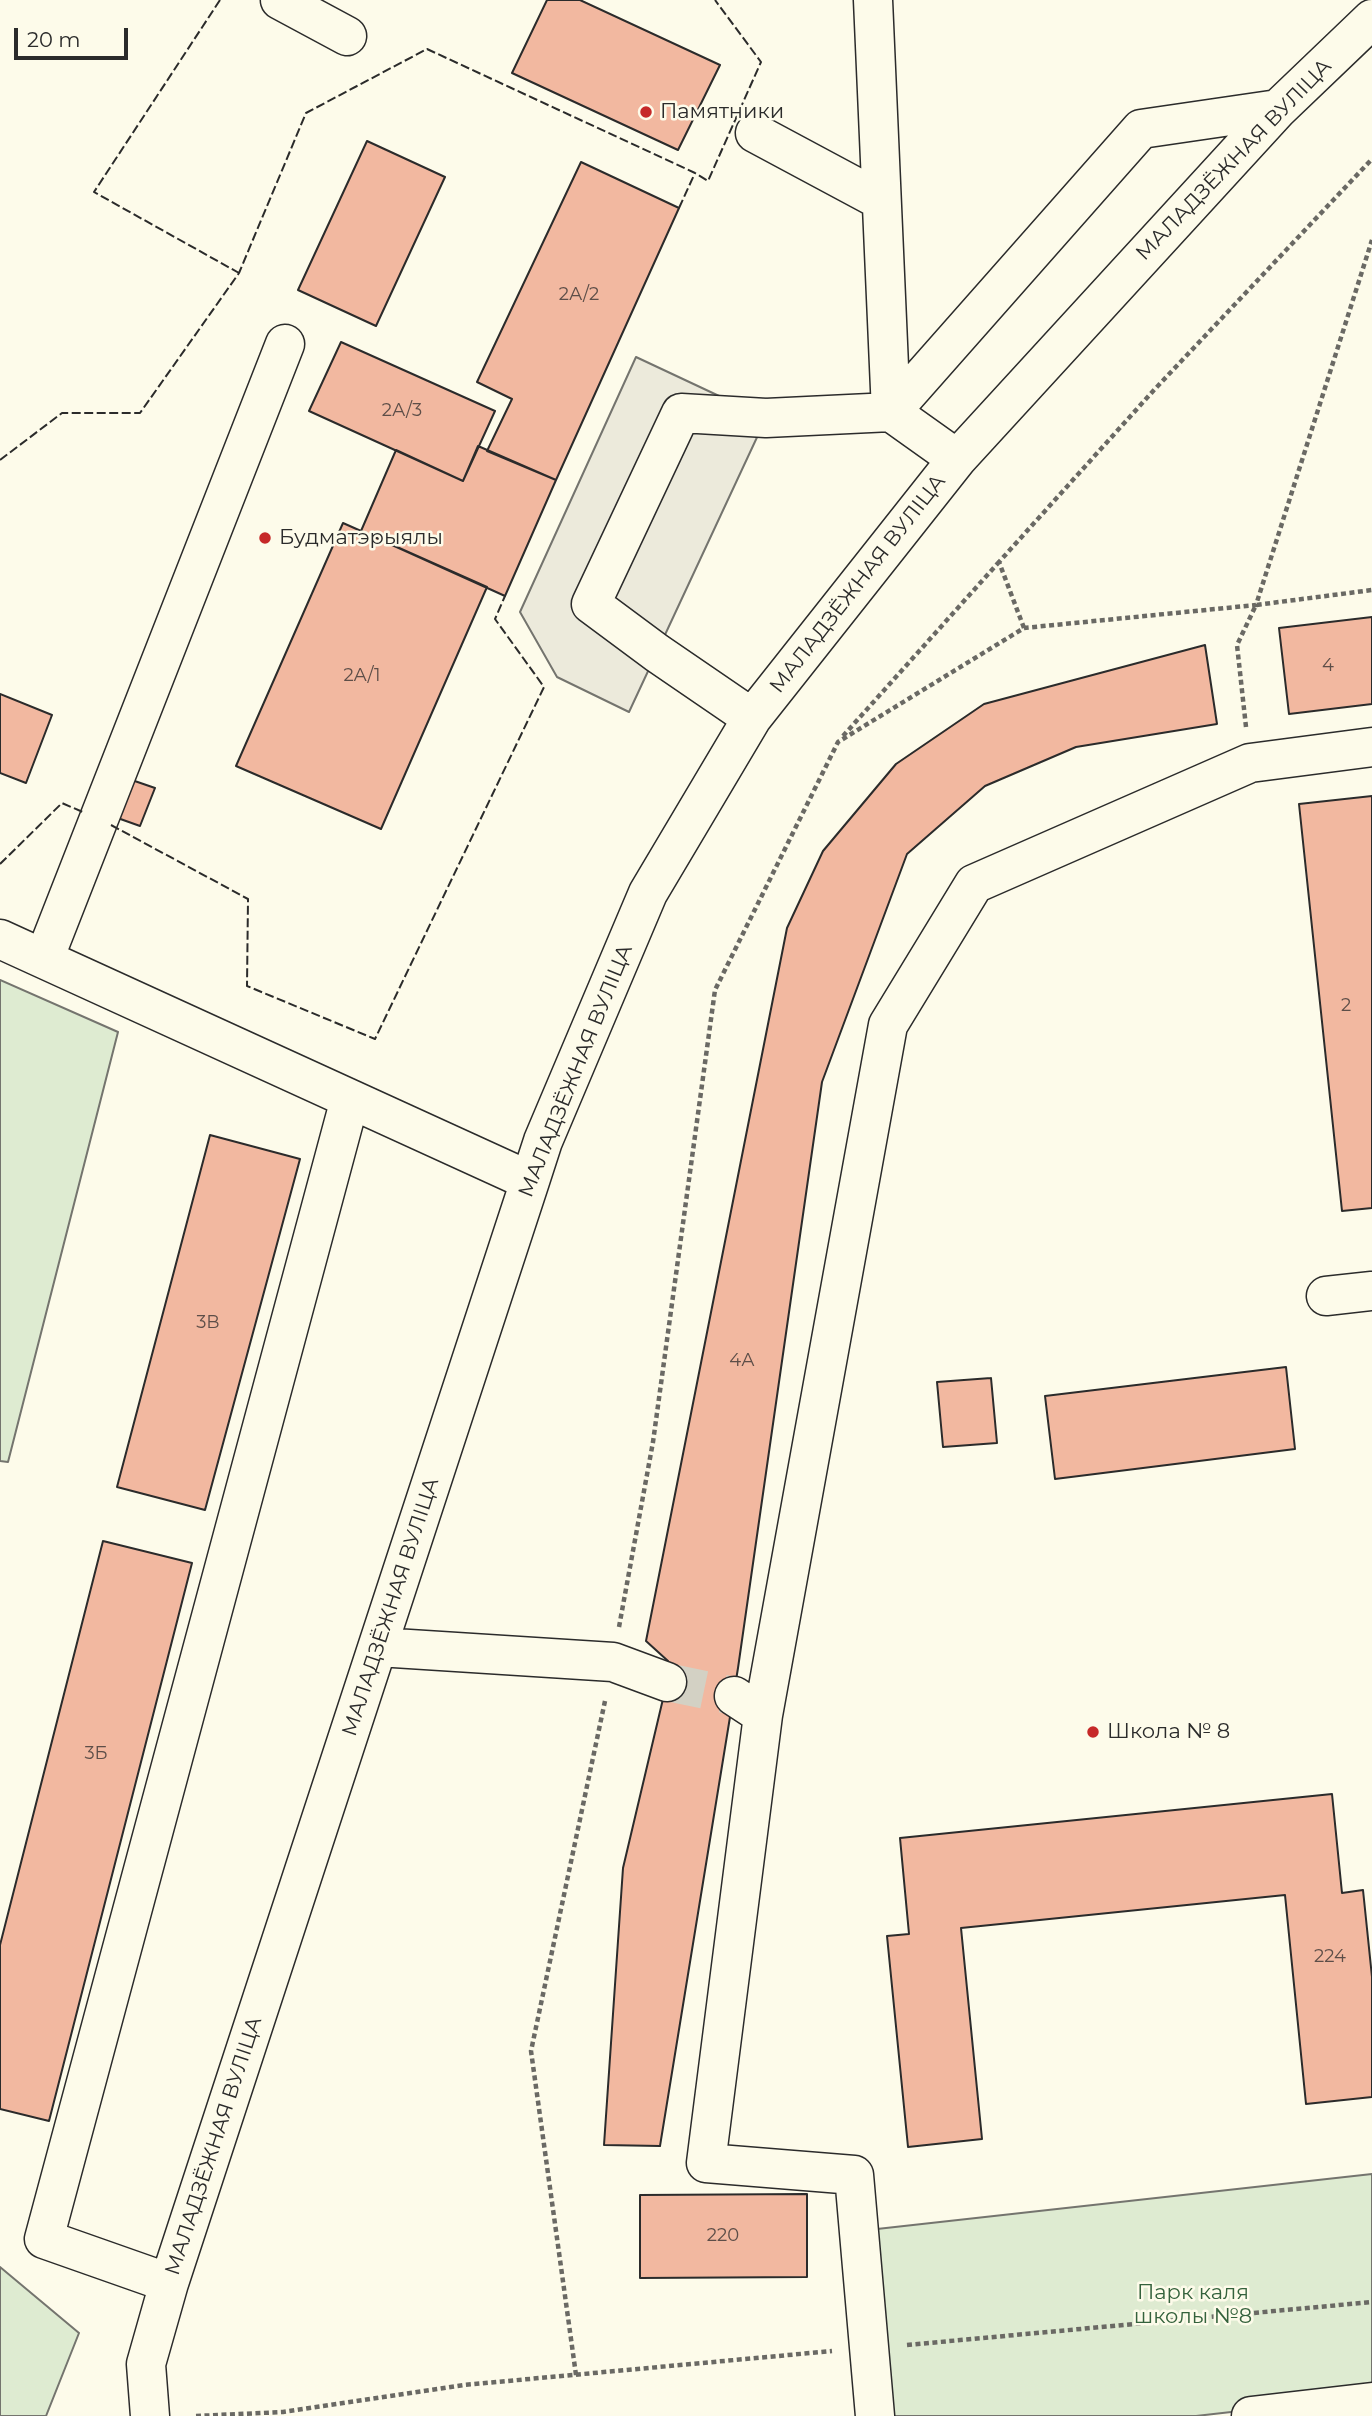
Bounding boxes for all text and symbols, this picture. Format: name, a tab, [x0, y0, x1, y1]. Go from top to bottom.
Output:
scale bar	[18, 14, 131, 58]
text: 20 m	[27, 27, 81, 52]
street label: МАЛАДЗЁЖНАЯ ВУЛІЦА	[1131, 54, 1337, 266]
place label: Памятники	[660, 99, 784, 125]
marker: Памятники	[638, 104, 654, 120]
house number: 2А/2	[559, 284, 599, 306]
house number: 2А/3	[382, 400, 422, 422]
street label: МАЛАДЗЁЖНАЯ ВУЛІЦА	[765, 470, 951, 698]
place label: Будматэрыялы	[279, 525, 443, 551]
marker: Будматэрыялы	[257, 530, 273, 546]
house number: 4	[1322, 655, 1334, 677]
house number: 2А/1	[343, 665, 381, 687]
street label: МАЛАДЗЁЖНАЯ ВУЛІЦА	[514, 941, 638, 1201]
house number: 2	[1341, 995, 1351, 1017]
house number: 3В	[196, 1312, 220, 1334]
house number: 4А	[729, 1350, 755, 1372]
street label: МАЛАДЗЁЖНАЯ ВУЛІЦА	[337, 1474, 445, 1740]
place label: Школа № 8	[1107, 1719, 1230, 1745]
marker: Школа № 8	[1085, 1724, 1101, 1740]
house number: 3Б	[84, 1743, 108, 1765]
house number: 224	[1314, 1946, 1346, 1968]
street label: МАЛАДЗЁЖНАЯ ВУЛІЦА	[160, 2013, 268, 2279]
house number: 220	[707, 2225, 739, 2247]
park label: Парк каля школы №8	[1134, 2280, 1252, 2330]

